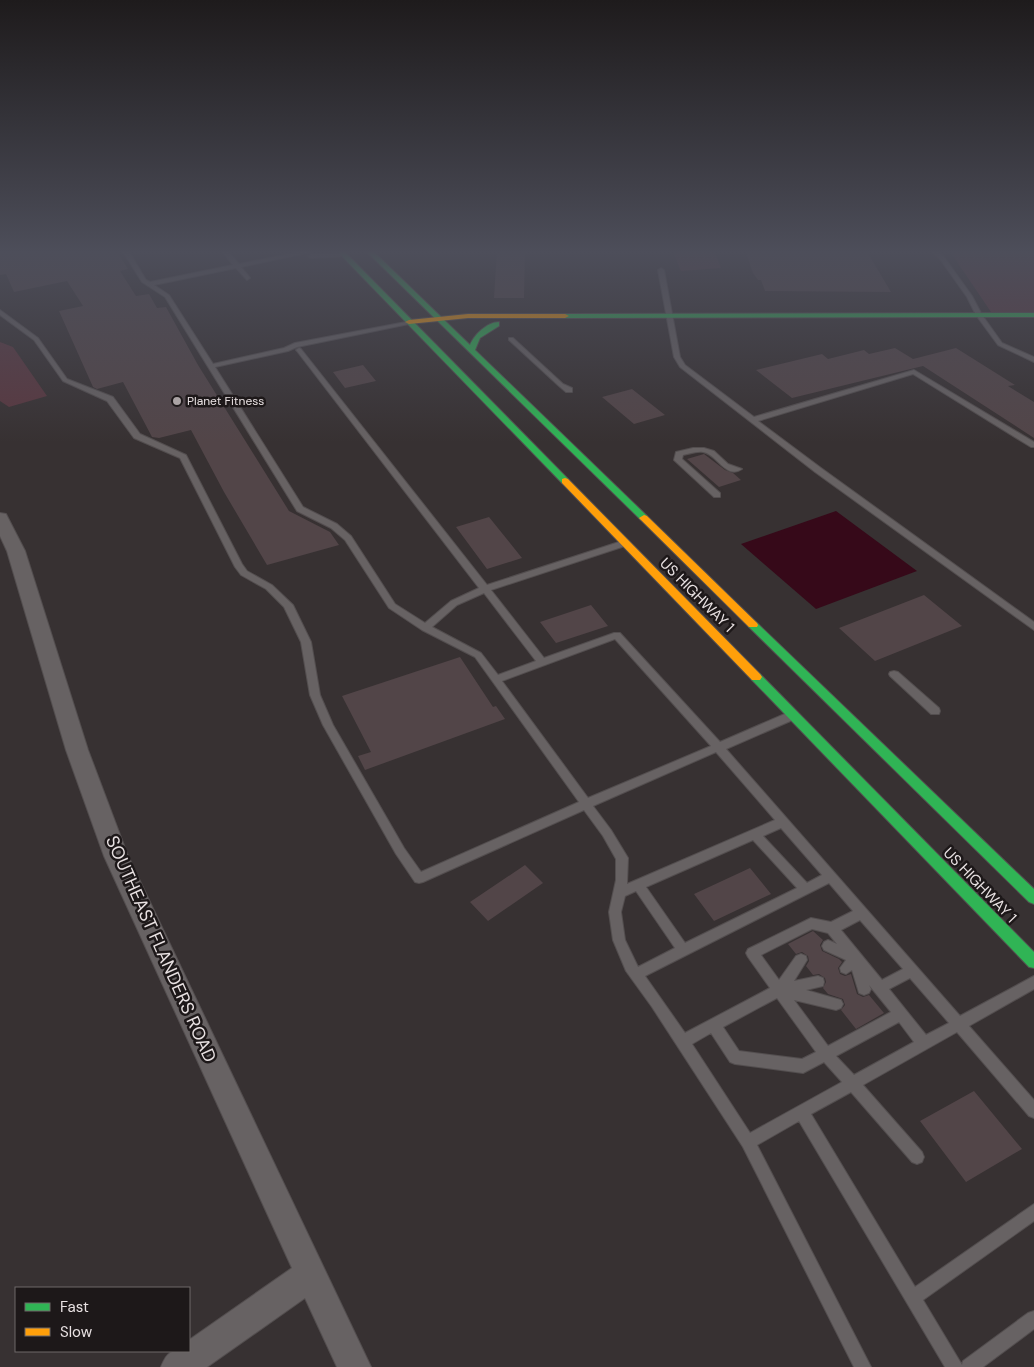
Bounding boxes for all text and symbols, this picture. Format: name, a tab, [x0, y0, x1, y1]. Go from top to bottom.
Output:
place label: Planet Fitness	[187, 393, 264, 409]
marker: Planet Fitness	[171, 395, 183, 407]
street label: US HIGHWAY 1	[655, 553, 739, 637]
street label: SOUTHEAST FLANDERS ROAD	[100, 832, 222, 1066]
street label: US HIGHWAY 1	[939, 843, 1021, 927]
legend	[15, 1287, 190, 1352]
text: Fast	[60, 1297, 89, 1317]
text: Slow	[60, 1322, 93, 1342]

